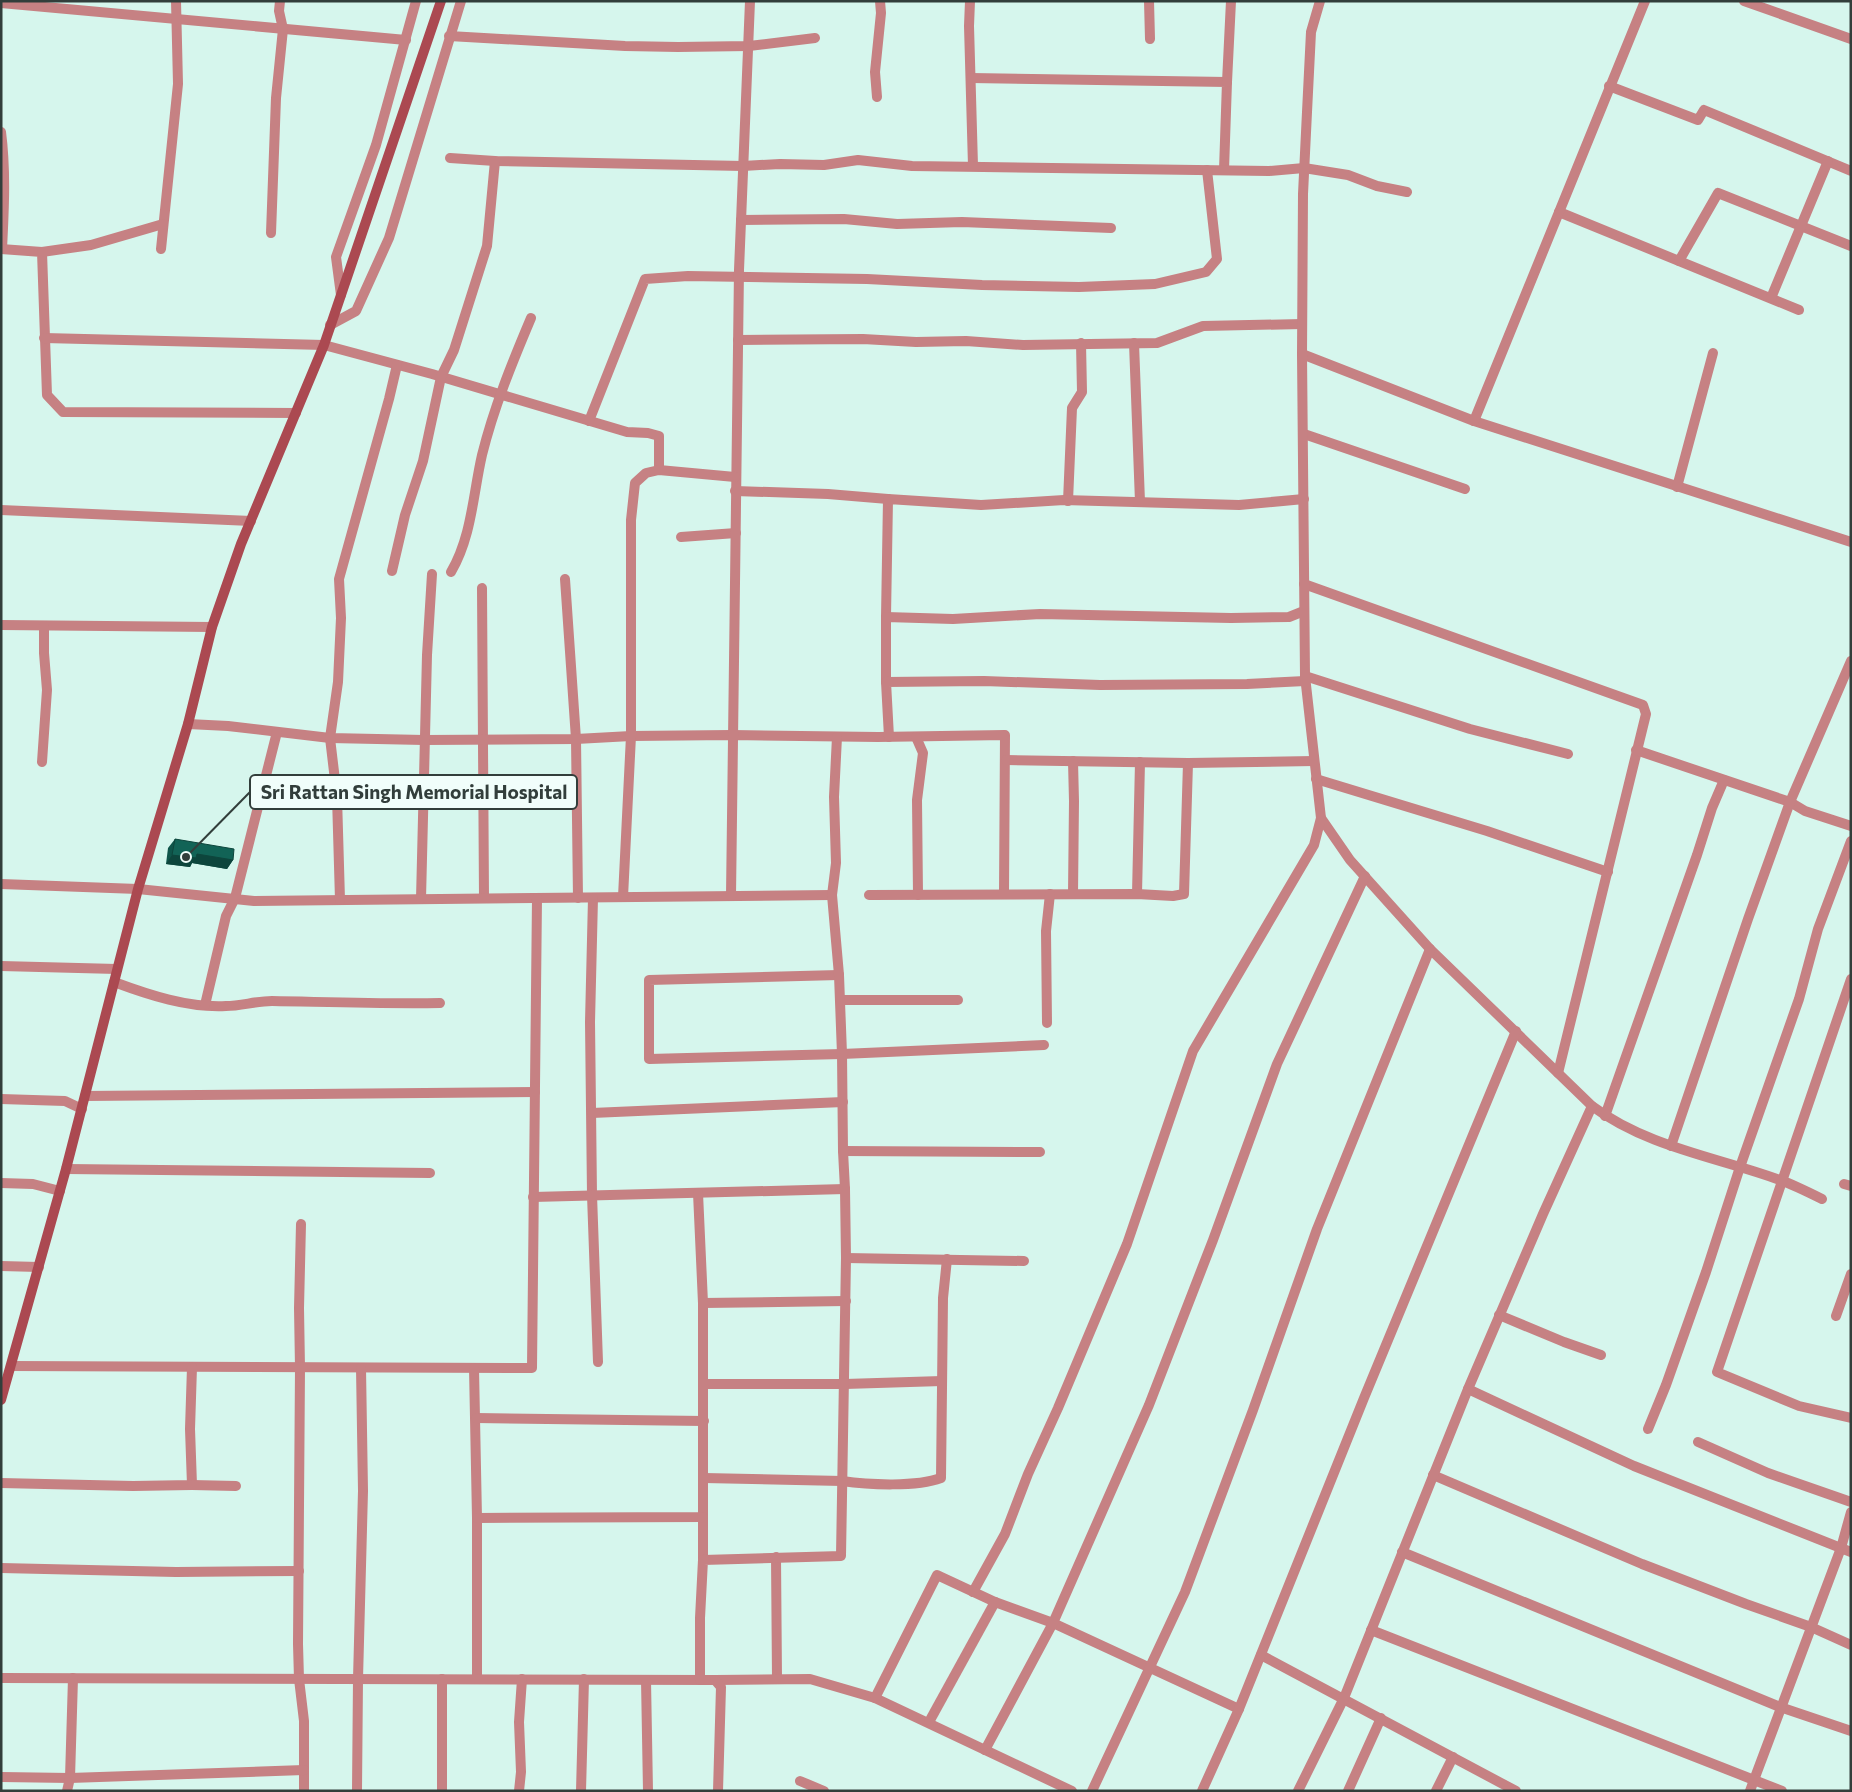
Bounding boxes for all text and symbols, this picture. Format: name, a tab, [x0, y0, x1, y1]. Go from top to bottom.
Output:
callout: Sri Rattan Singh Memorial Hospital	[250, 775, 577, 809]
text: Sri Rattan Singh Memorial Hospital	[261, 780, 567, 803]

